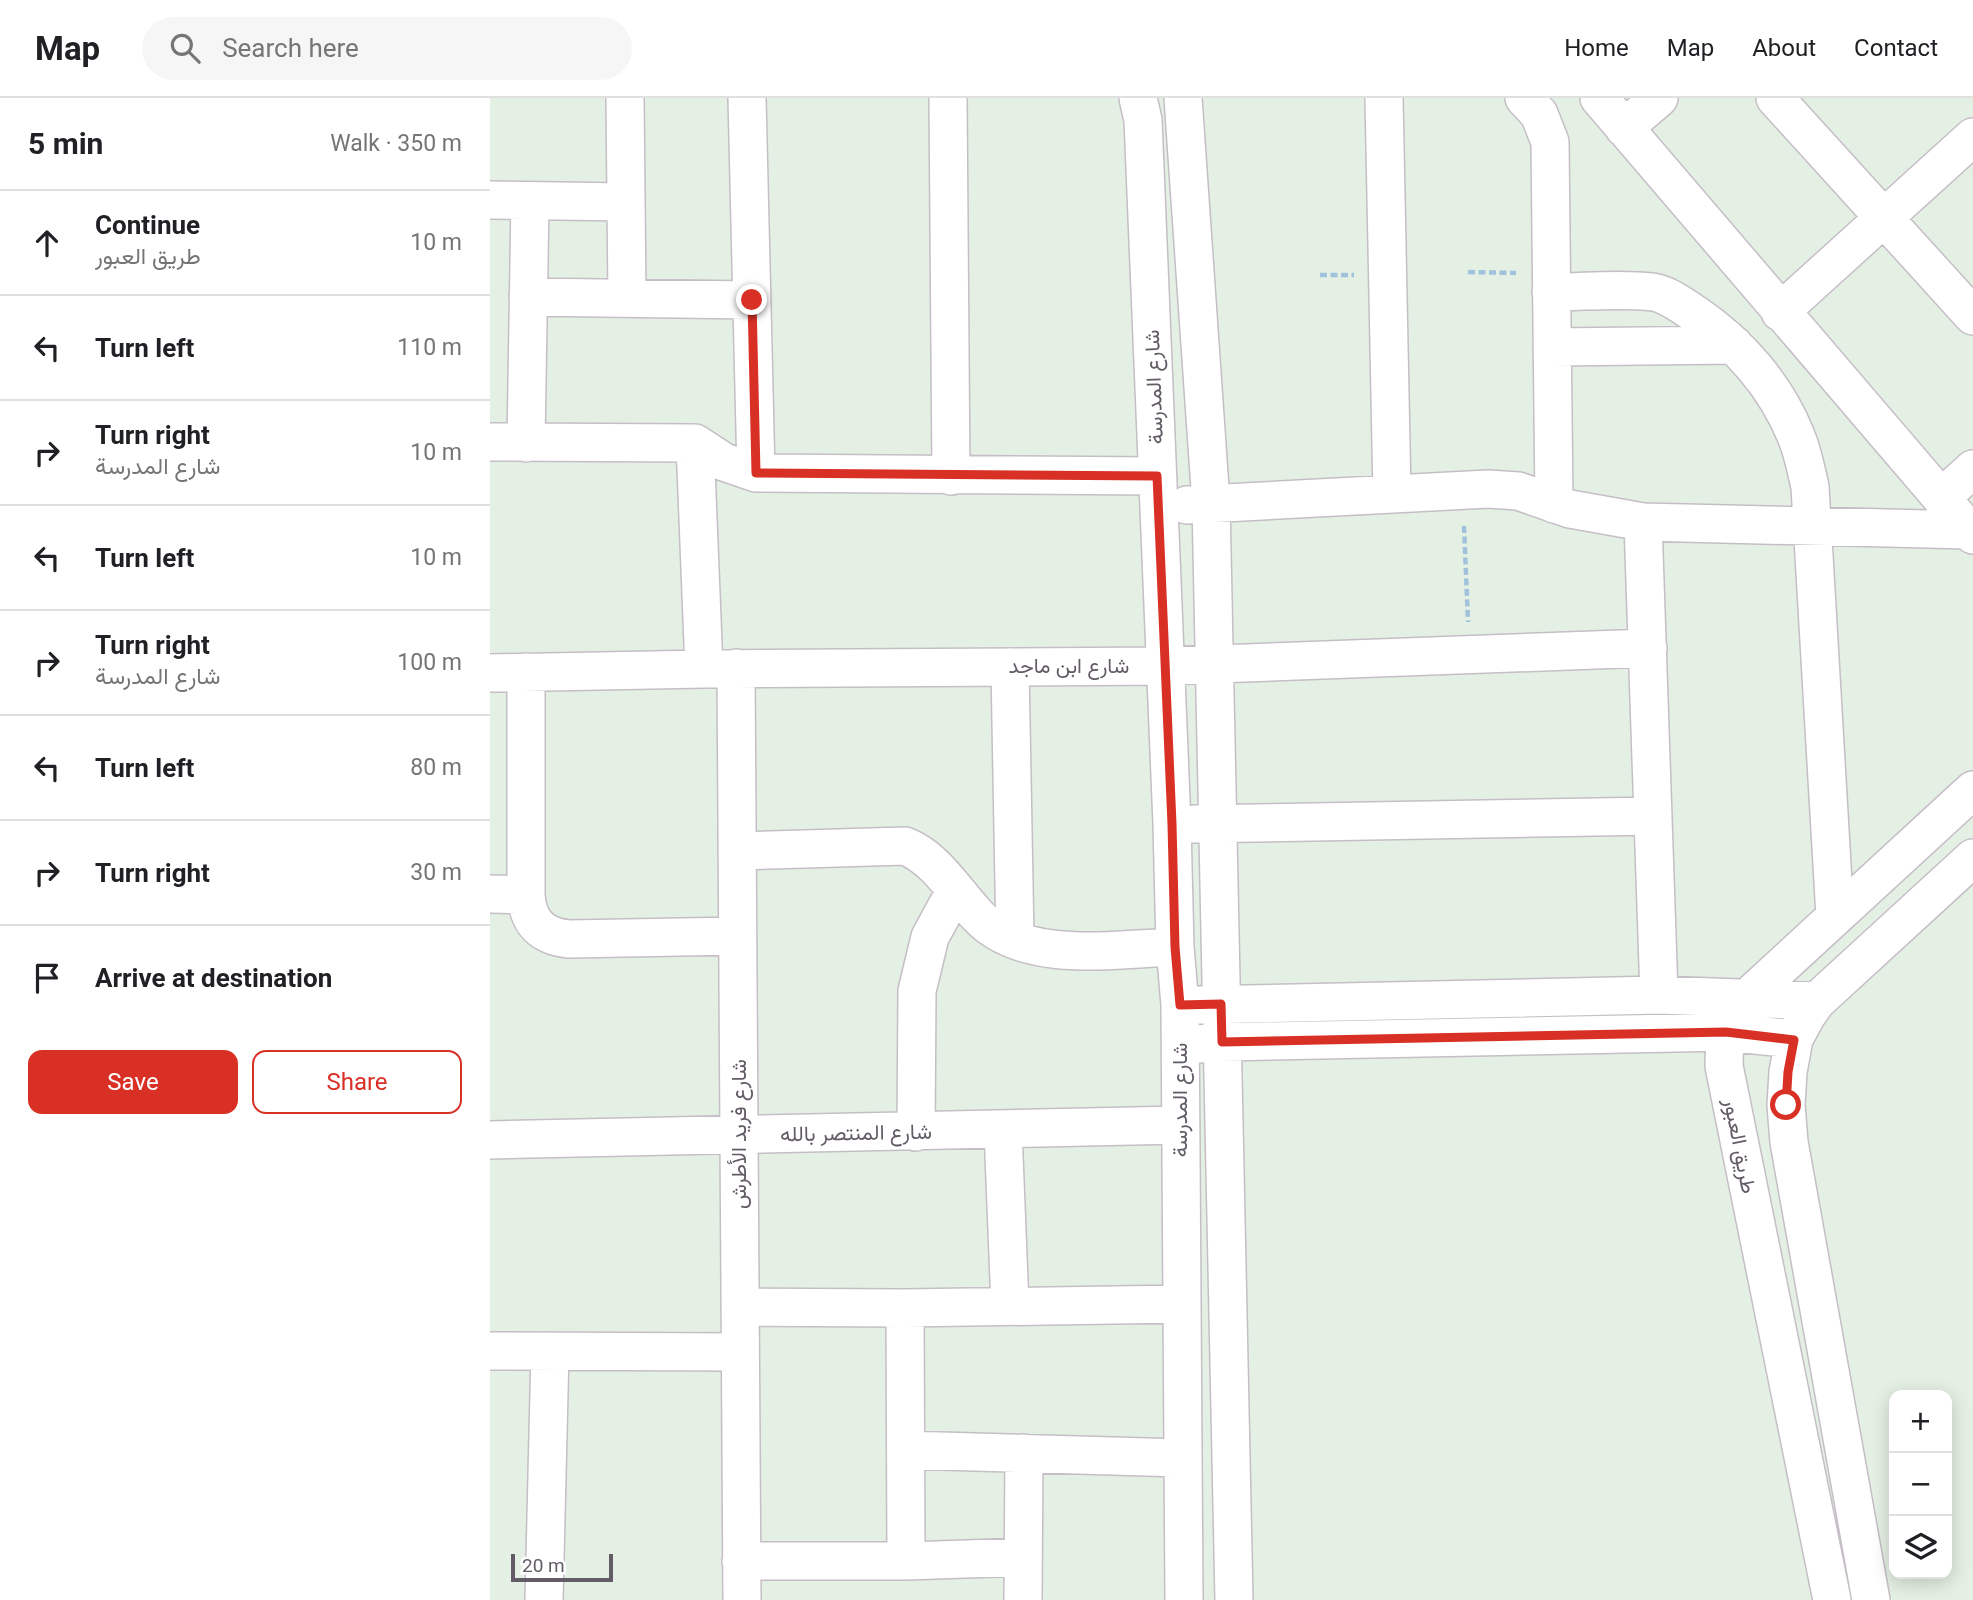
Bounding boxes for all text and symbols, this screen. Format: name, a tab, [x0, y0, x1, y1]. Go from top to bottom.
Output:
search box	[142, 17, 632, 80]
text: Map	[35, 29, 100, 68]
icon: search	[166, 29, 204, 67]
text: Search here	[222, 33, 359, 63]
text: Home	[1564, 34, 1629, 62]
text: Map	[1667, 34, 1714, 62]
text: About	[1752, 34, 1816, 62]
text: Contact	[1854, 34, 1938, 62]
text: 5 min	[28, 126, 103, 161]
text: Walk · 350 m	[330, 130, 462, 157]
text: Continue	[95, 210, 200, 240]
icon: ahead	[28, 224, 66, 262]
text: 10 m	[410, 229, 462, 256]
text: طريق العبور	[95, 243, 201, 270]
route end	[736, 284, 767, 315]
icon: left	[28, 329, 66, 367]
street label: شارع المدرسة	[1140, 329, 1170, 445]
text: Turn left	[95, 333, 194, 363]
text: 110 m	[397, 334, 462, 361]
text: Turn right	[95, 420, 210, 450]
icon: right	[28, 434, 66, 472]
text: 10 m	[410, 439, 462, 466]
text: شارع المدرسة	[95, 453, 220, 480]
icon: left	[28, 539, 66, 577]
text: Turn left	[95, 543, 194, 573]
text: 10 m	[410, 544, 462, 571]
text: Turn right	[95, 630, 210, 660]
icon: right	[28, 644, 66, 682]
text: 100 m	[397, 649, 462, 676]
street label: شارع ابن ماجد	[1009, 654, 1129, 680]
text: شارع المدرسة	[95, 663, 220, 690]
icon: left	[28, 749, 66, 787]
text: Turn left	[95, 753, 194, 783]
text: 80 m	[410, 754, 462, 781]
icon: right	[28, 854, 66, 892]
text: Turn right	[95, 858, 210, 888]
text: 30 m	[410, 859, 462, 886]
icon: arrive	[28, 959, 66, 997]
text: Arrive at destination	[95, 963, 332, 993]
street label: شارع المدرسة	[1168, 1043, 1194, 1157]
button: Save	[28, 1050, 238, 1114]
button: Share	[252, 1050, 462, 1114]
street label: شارع فريد الأطرش	[727, 1059, 753, 1209]
route start	[1770, 1089, 1801, 1120]
street label: طريق العبور	[1718, 1095, 1761, 1196]
street label: شارع المنتصر بالله	[780, 1120, 932, 1148]
map controls	[1889, 1390, 1952, 1579]
button: +	[1889, 1390, 1952, 1453]
button: −	[1889, 1453, 1952, 1516]
button: layers	[1889, 1516, 1952, 1579]
scale bar	[511, 1551, 612, 1583]
text: 20 m	[522, 1554, 565, 1577]

